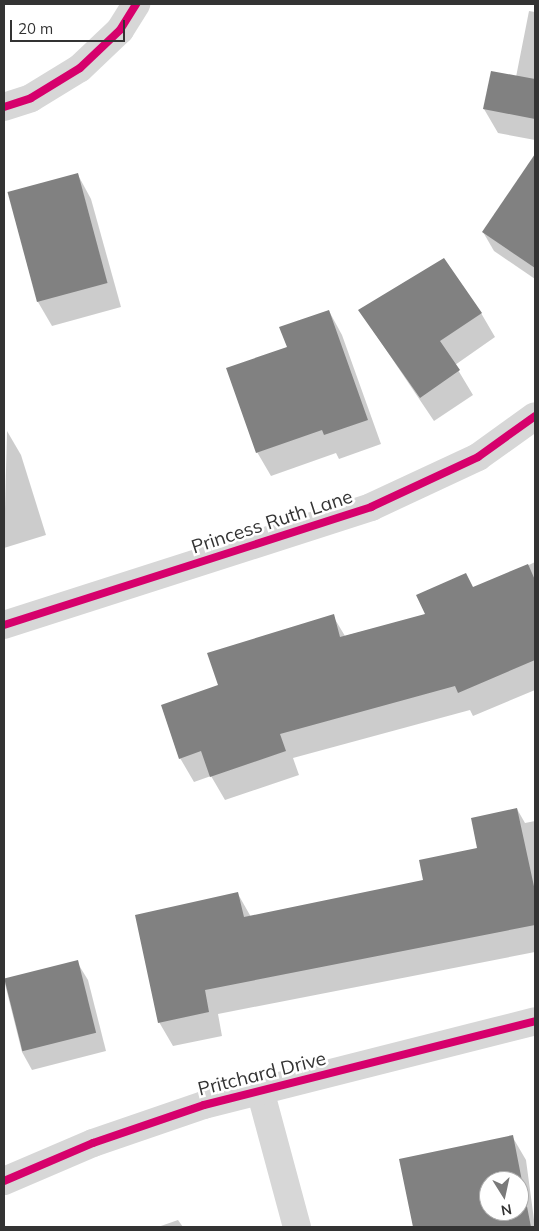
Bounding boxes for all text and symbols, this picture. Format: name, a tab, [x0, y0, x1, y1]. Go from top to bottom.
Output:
scale bar	[12, 10, 128, 42]
text: 20 m	[18, 19, 53, 38]
street label: Princess Ruth Lane	[189, 485, 355, 559]
street label: Pritchard Drive	[196, 1047, 328, 1101]
north arrow	[479, 1171, 529, 1221]
text: N	[500, 1200, 513, 1220]

